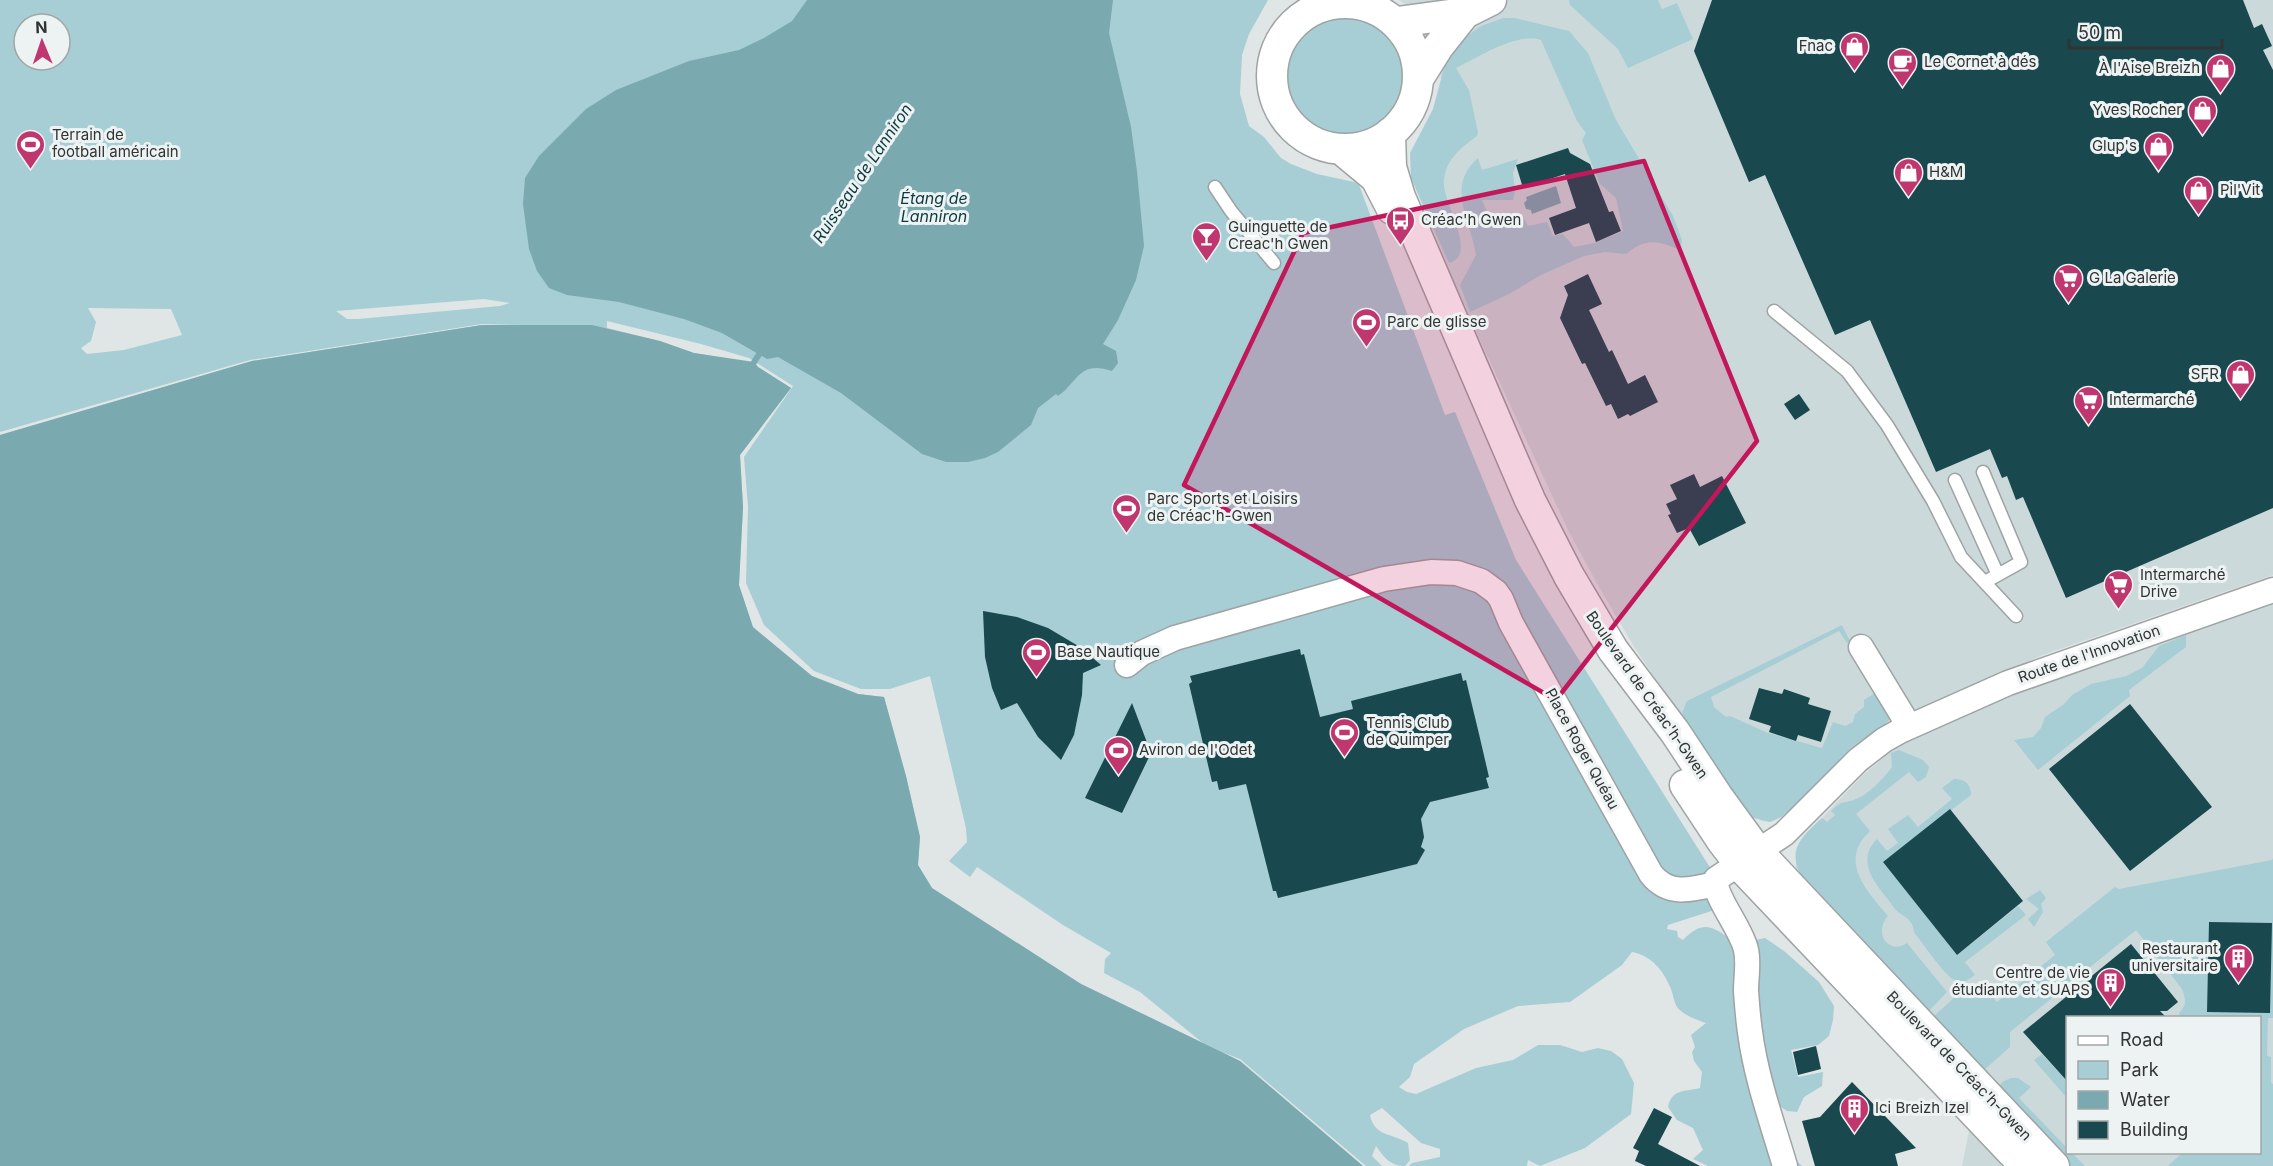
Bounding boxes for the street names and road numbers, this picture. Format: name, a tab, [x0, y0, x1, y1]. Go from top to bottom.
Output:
street label: Boulevard de Créac'h-Gwen	[1582, 607, 1713, 782]
street label: Route de l'Innovation	[2015, 620, 2162, 687]
street label: Place Roger Quéau	[1541, 685, 1624, 813]
street label: Boulevard de Créac'h-Gwen	[1883, 987, 2036, 1144]

